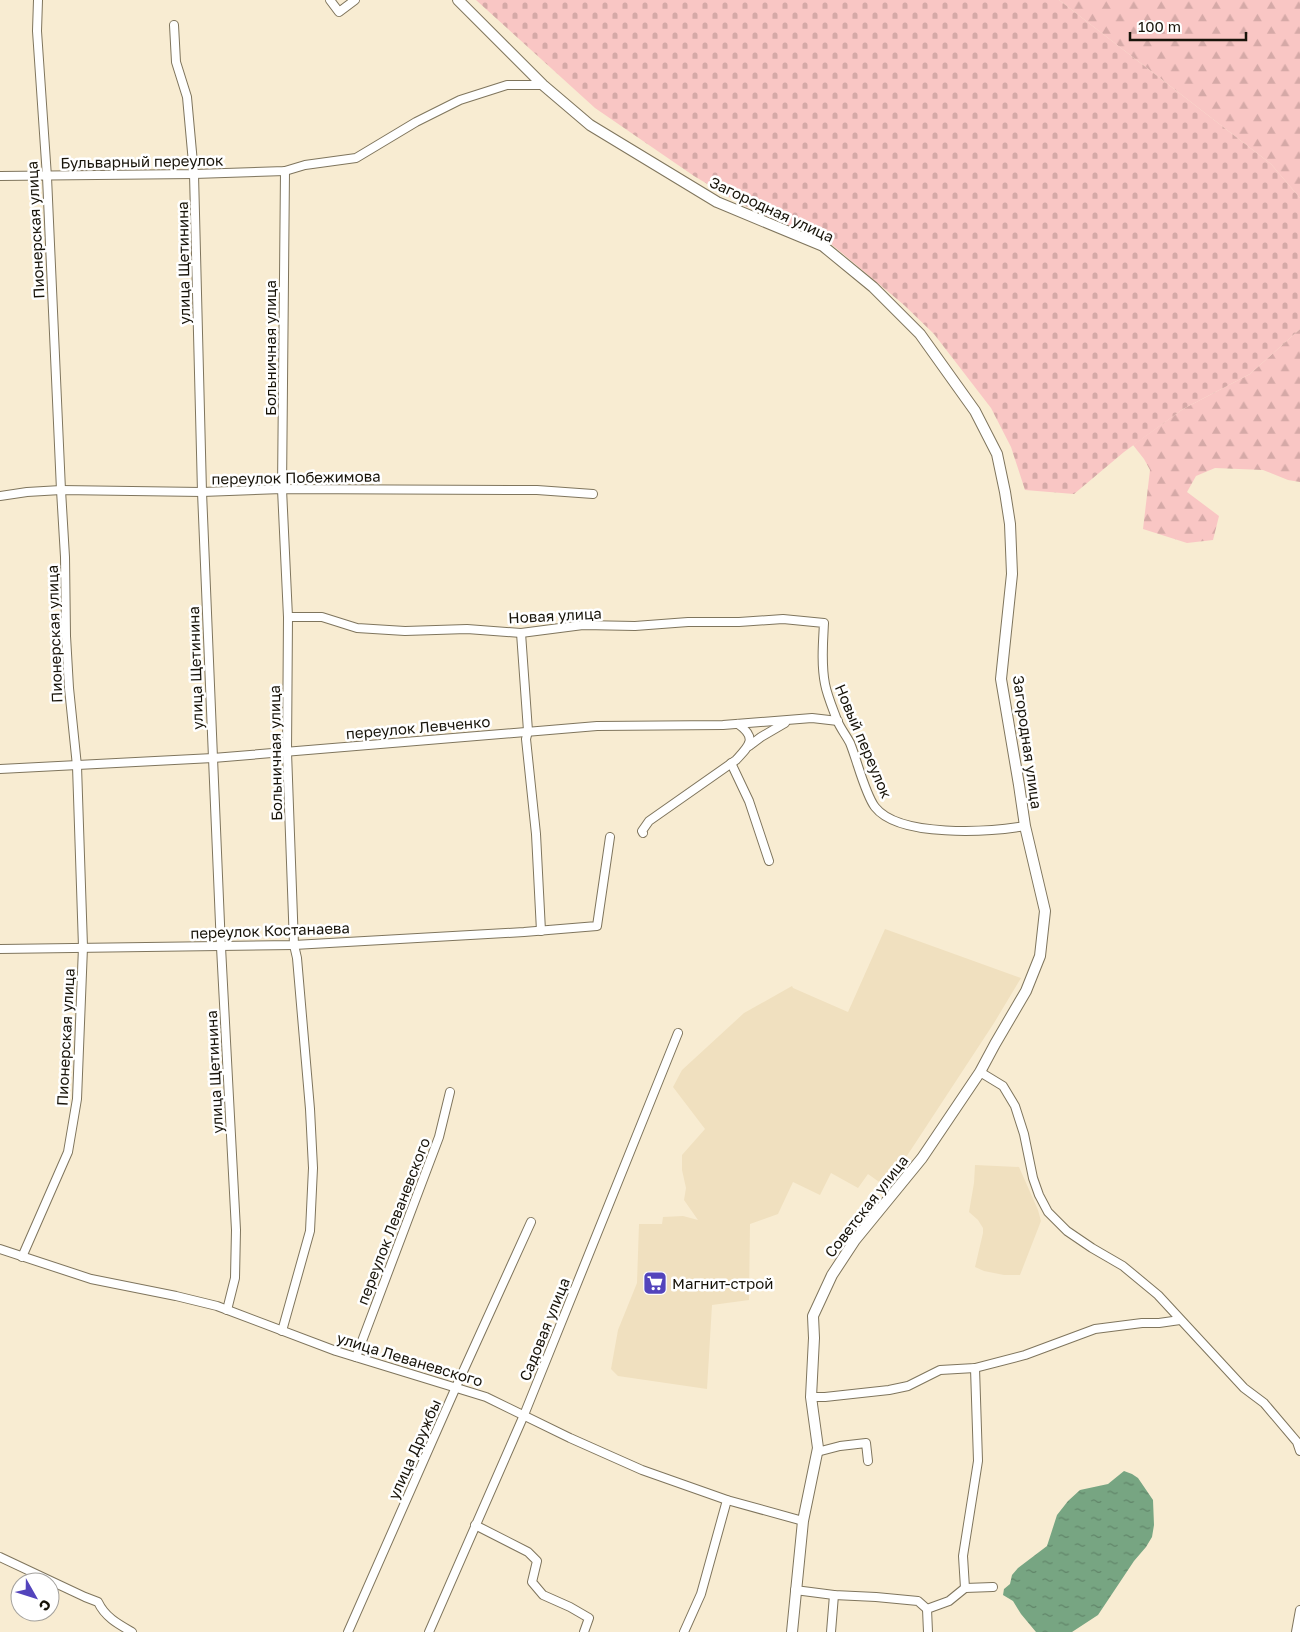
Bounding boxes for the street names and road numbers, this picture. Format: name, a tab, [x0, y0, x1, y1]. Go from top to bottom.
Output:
street label: Бульварный переулок	[60, 151, 224, 171]
street label: Пионерская улица	[22, 161, 48, 299]
street label: Загородная улица	[707, 172, 837, 246]
street label: улица Щетинина	[173, 201, 193, 325]
street label: Больничная улица	[261, 280, 279, 416]
street label: переулок Побежимова	[211, 467, 381, 487]
street label: Пионерская улица	[43, 565, 65, 703]
street label: Новая улица	[508, 604, 602, 626]
street label: улица Щетинина	[184, 606, 206, 730]
street label: Загородная улица	[1010, 674, 1046, 810]
street label: Новый переулок	[832, 681, 896, 801]
street label: Больничная улица	[265, 685, 285, 821]
street label: переулок Левченко	[345, 712, 491, 742]
street label: переулок Костанаева	[190, 918, 350, 942]
street label: Пионерская улица	[52, 968, 78, 1106]
street label: улица Щетинина	[202, 1010, 226, 1134]
street label: переулок Леваневского	[353, 1135, 433, 1307]
street label: Советская улица	[820, 1151, 912, 1261]
street label: Садовая улица	[515, 1275, 573, 1383]
street label: улица Леваневского	[335, 1328, 485, 1390]
street label: улица Дружбы	[384, 1396, 444, 1502]

